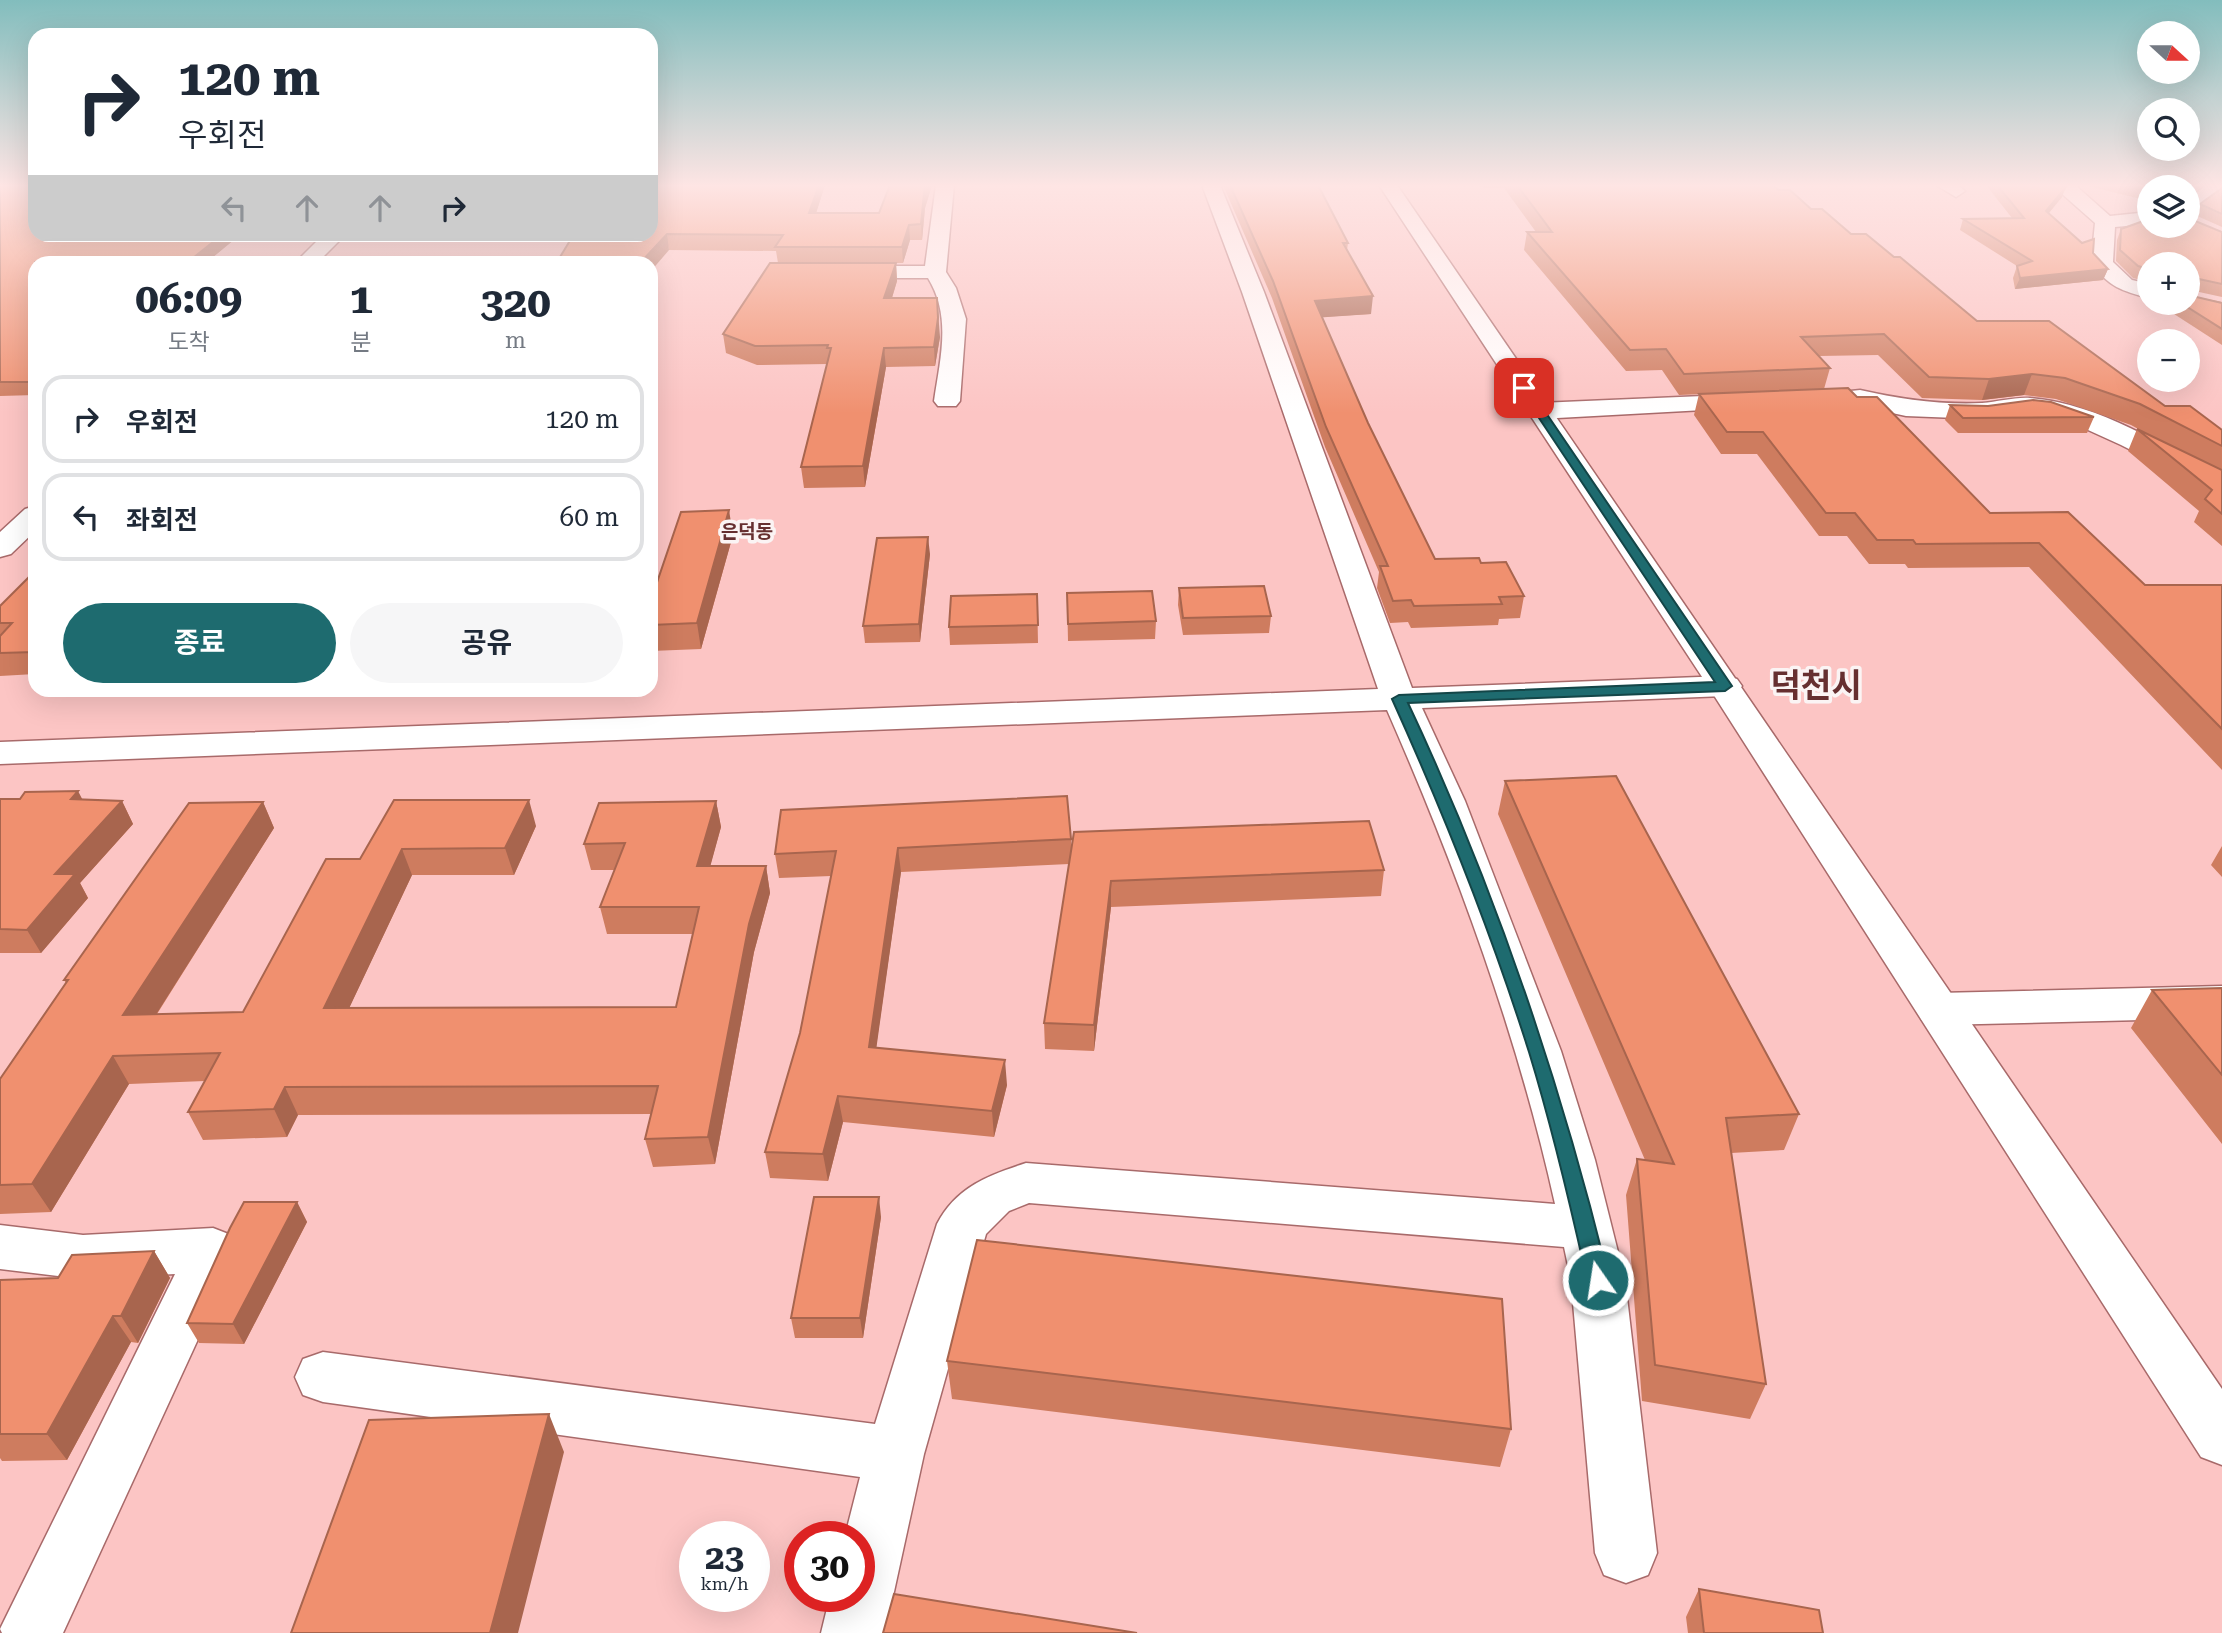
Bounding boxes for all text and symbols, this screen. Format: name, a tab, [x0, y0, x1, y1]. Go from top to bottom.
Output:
north arrow	[2137, 21, 2200, 84]
map controls	[2137, 21, 2200, 392]
text: 120 m	[178, 50, 320, 107]
icon: right	[63, 56, 154, 147]
button: search	[2137, 98, 2200, 161]
text: 우회전	[178, 116, 266, 154]
button: layers	[2137, 175, 2200, 238]
icon: left	[215, 189, 253, 227]
icon: ahead	[288, 189, 326, 227]
icon: ahead	[361, 189, 399, 227]
icon: right	[434, 189, 472, 227]
button: +	[2137, 252, 2200, 315]
text: 06:09	[135, 274, 242, 323]
text: 1	[350, 274, 373, 323]
text: 320	[480, 278, 551, 327]
text: m	[505, 327, 526, 354]
text: 도착	[168, 329, 210, 356]
text: 분	[351, 329, 372, 356]
button: −	[2137, 329, 2200, 392]
pin	[1494, 358, 1554, 418]
icon: arrive	[1505, 369, 1543, 407]
icon: right	[67, 400, 105, 438]
text: 120 m	[545, 404, 619, 434]
text: 우회전	[126, 407, 198, 437]
icon: left	[67, 498, 105, 536]
text: 60 m	[560, 502, 619, 532]
text: 좌회전	[126, 505, 198, 535]
district label: 은덕동	[721, 520, 773, 543]
button: 종료	[63, 603, 336, 683]
button: 공유	[350, 603, 623, 683]
district label: 덕천시	[1770, 666, 1862, 705]
position arrow	[1561, 1243, 1635, 1317]
speed limit sign: 30	[784, 1521, 875, 1612]
text: 23	[705, 1537, 744, 1578]
text: km/h	[700, 1573, 749, 1594]

